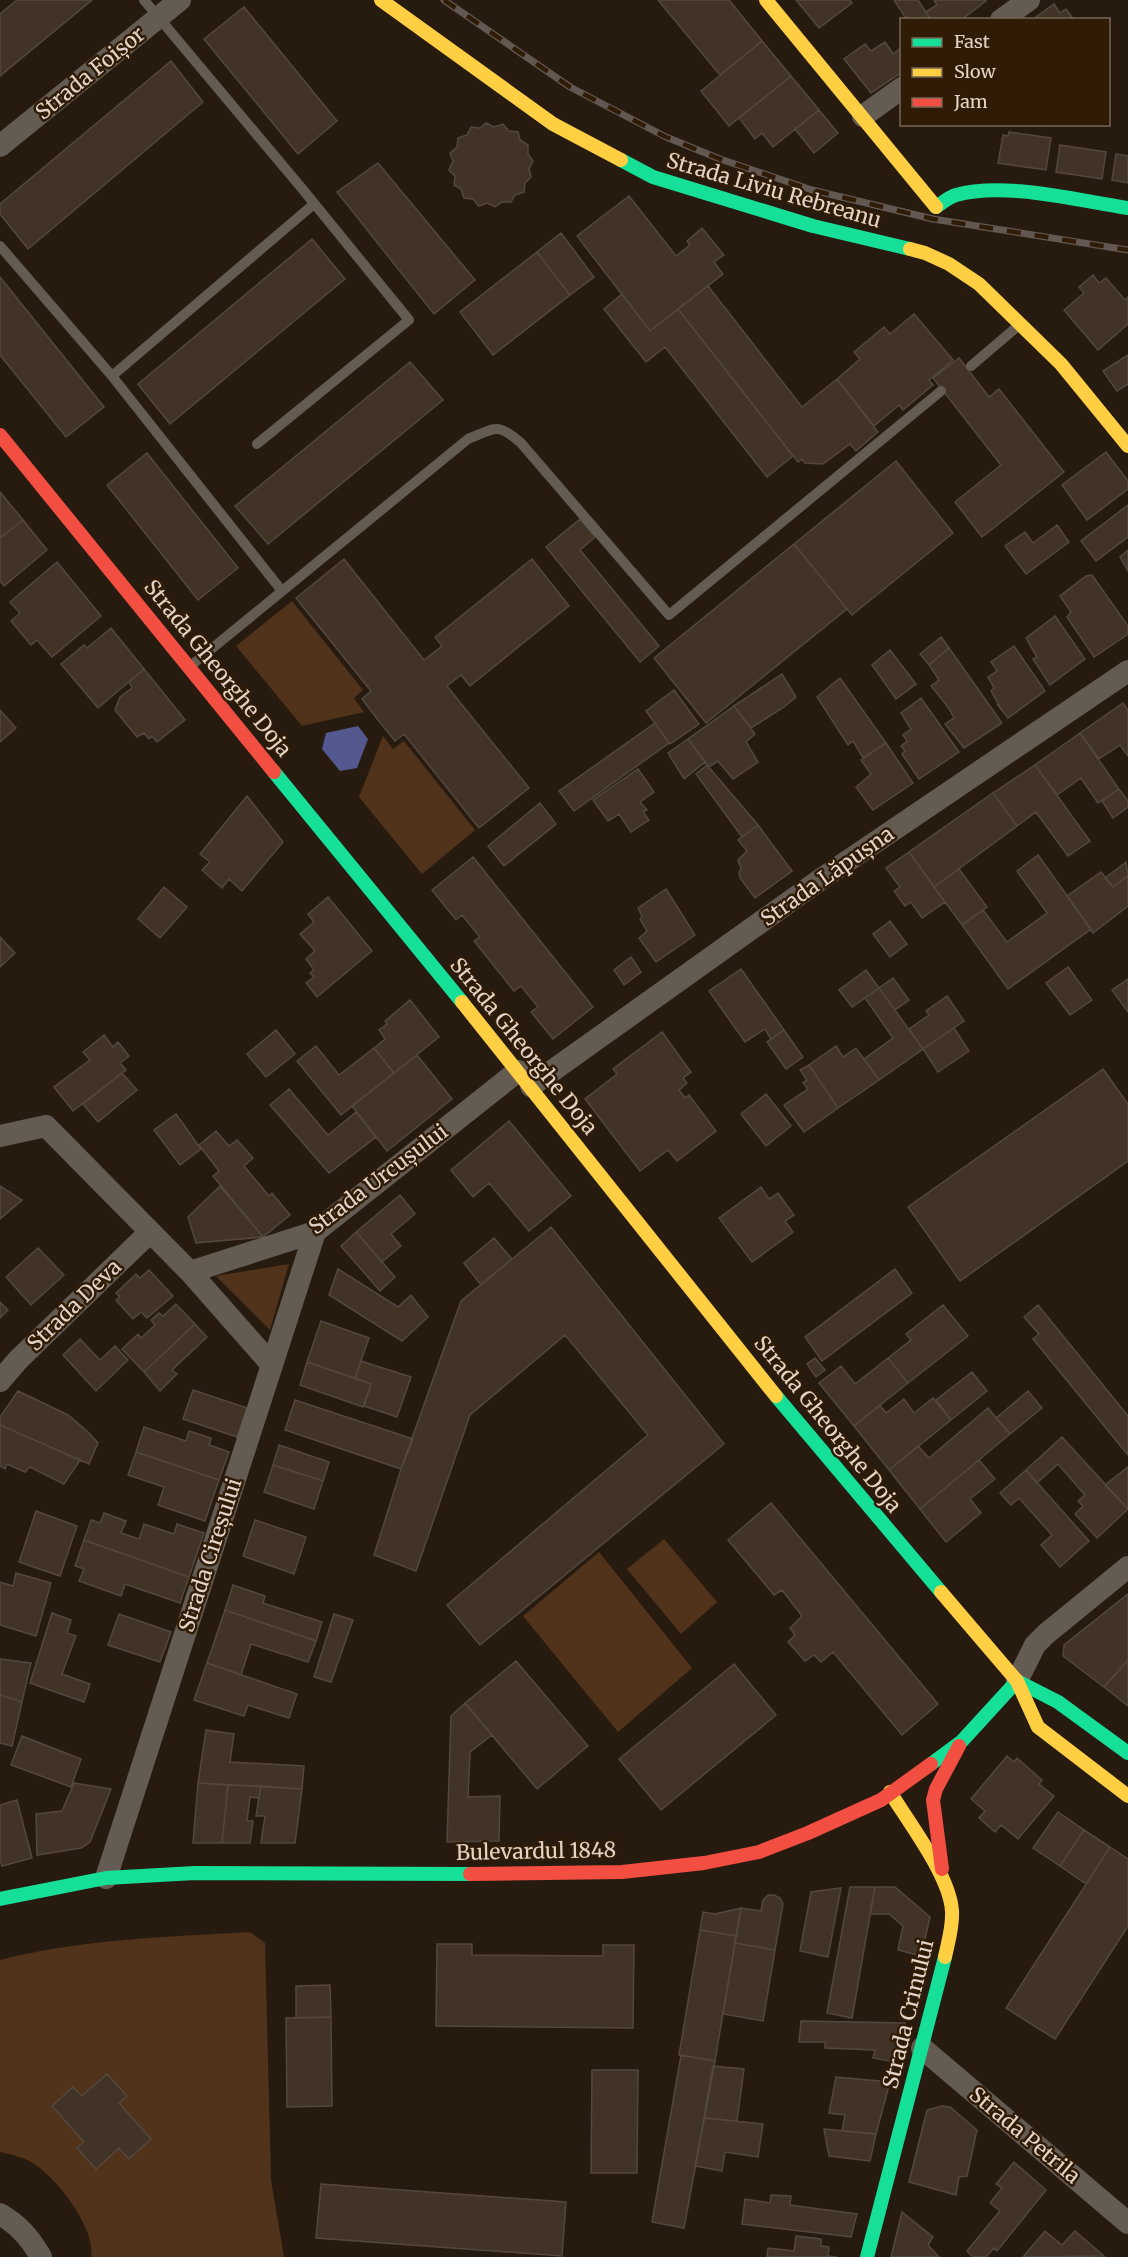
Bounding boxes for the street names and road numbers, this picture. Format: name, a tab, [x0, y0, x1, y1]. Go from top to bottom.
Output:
street label: Strada Foișor	[30, 21, 150, 125]
street label: Strada Liviu Rebreanu	[664, 146, 884, 234]
street label: Strada Gheorghe Doja	[138, 574, 298, 762]
street label: Strada Lăpușna	[755, 820, 899, 932]
street label: Strada Gheorghe Doja	[444, 952, 604, 1140]
street label: Strada Urcușului	[303, 1118, 453, 1240]
street label: Strada Deva	[21, 1253, 127, 1357]
street label: Strada Gheorghe Doja	[748, 1330, 908, 1518]
street label: Strada Cireșului	[172, 1475, 248, 1635]
street label: Bulevardul 1848	[456, 1836, 616, 1866]
street label: Strada Crinului	[876, 1936, 940, 2091]
street label: Strada Petrila	[964, 2081, 1086, 2189]

